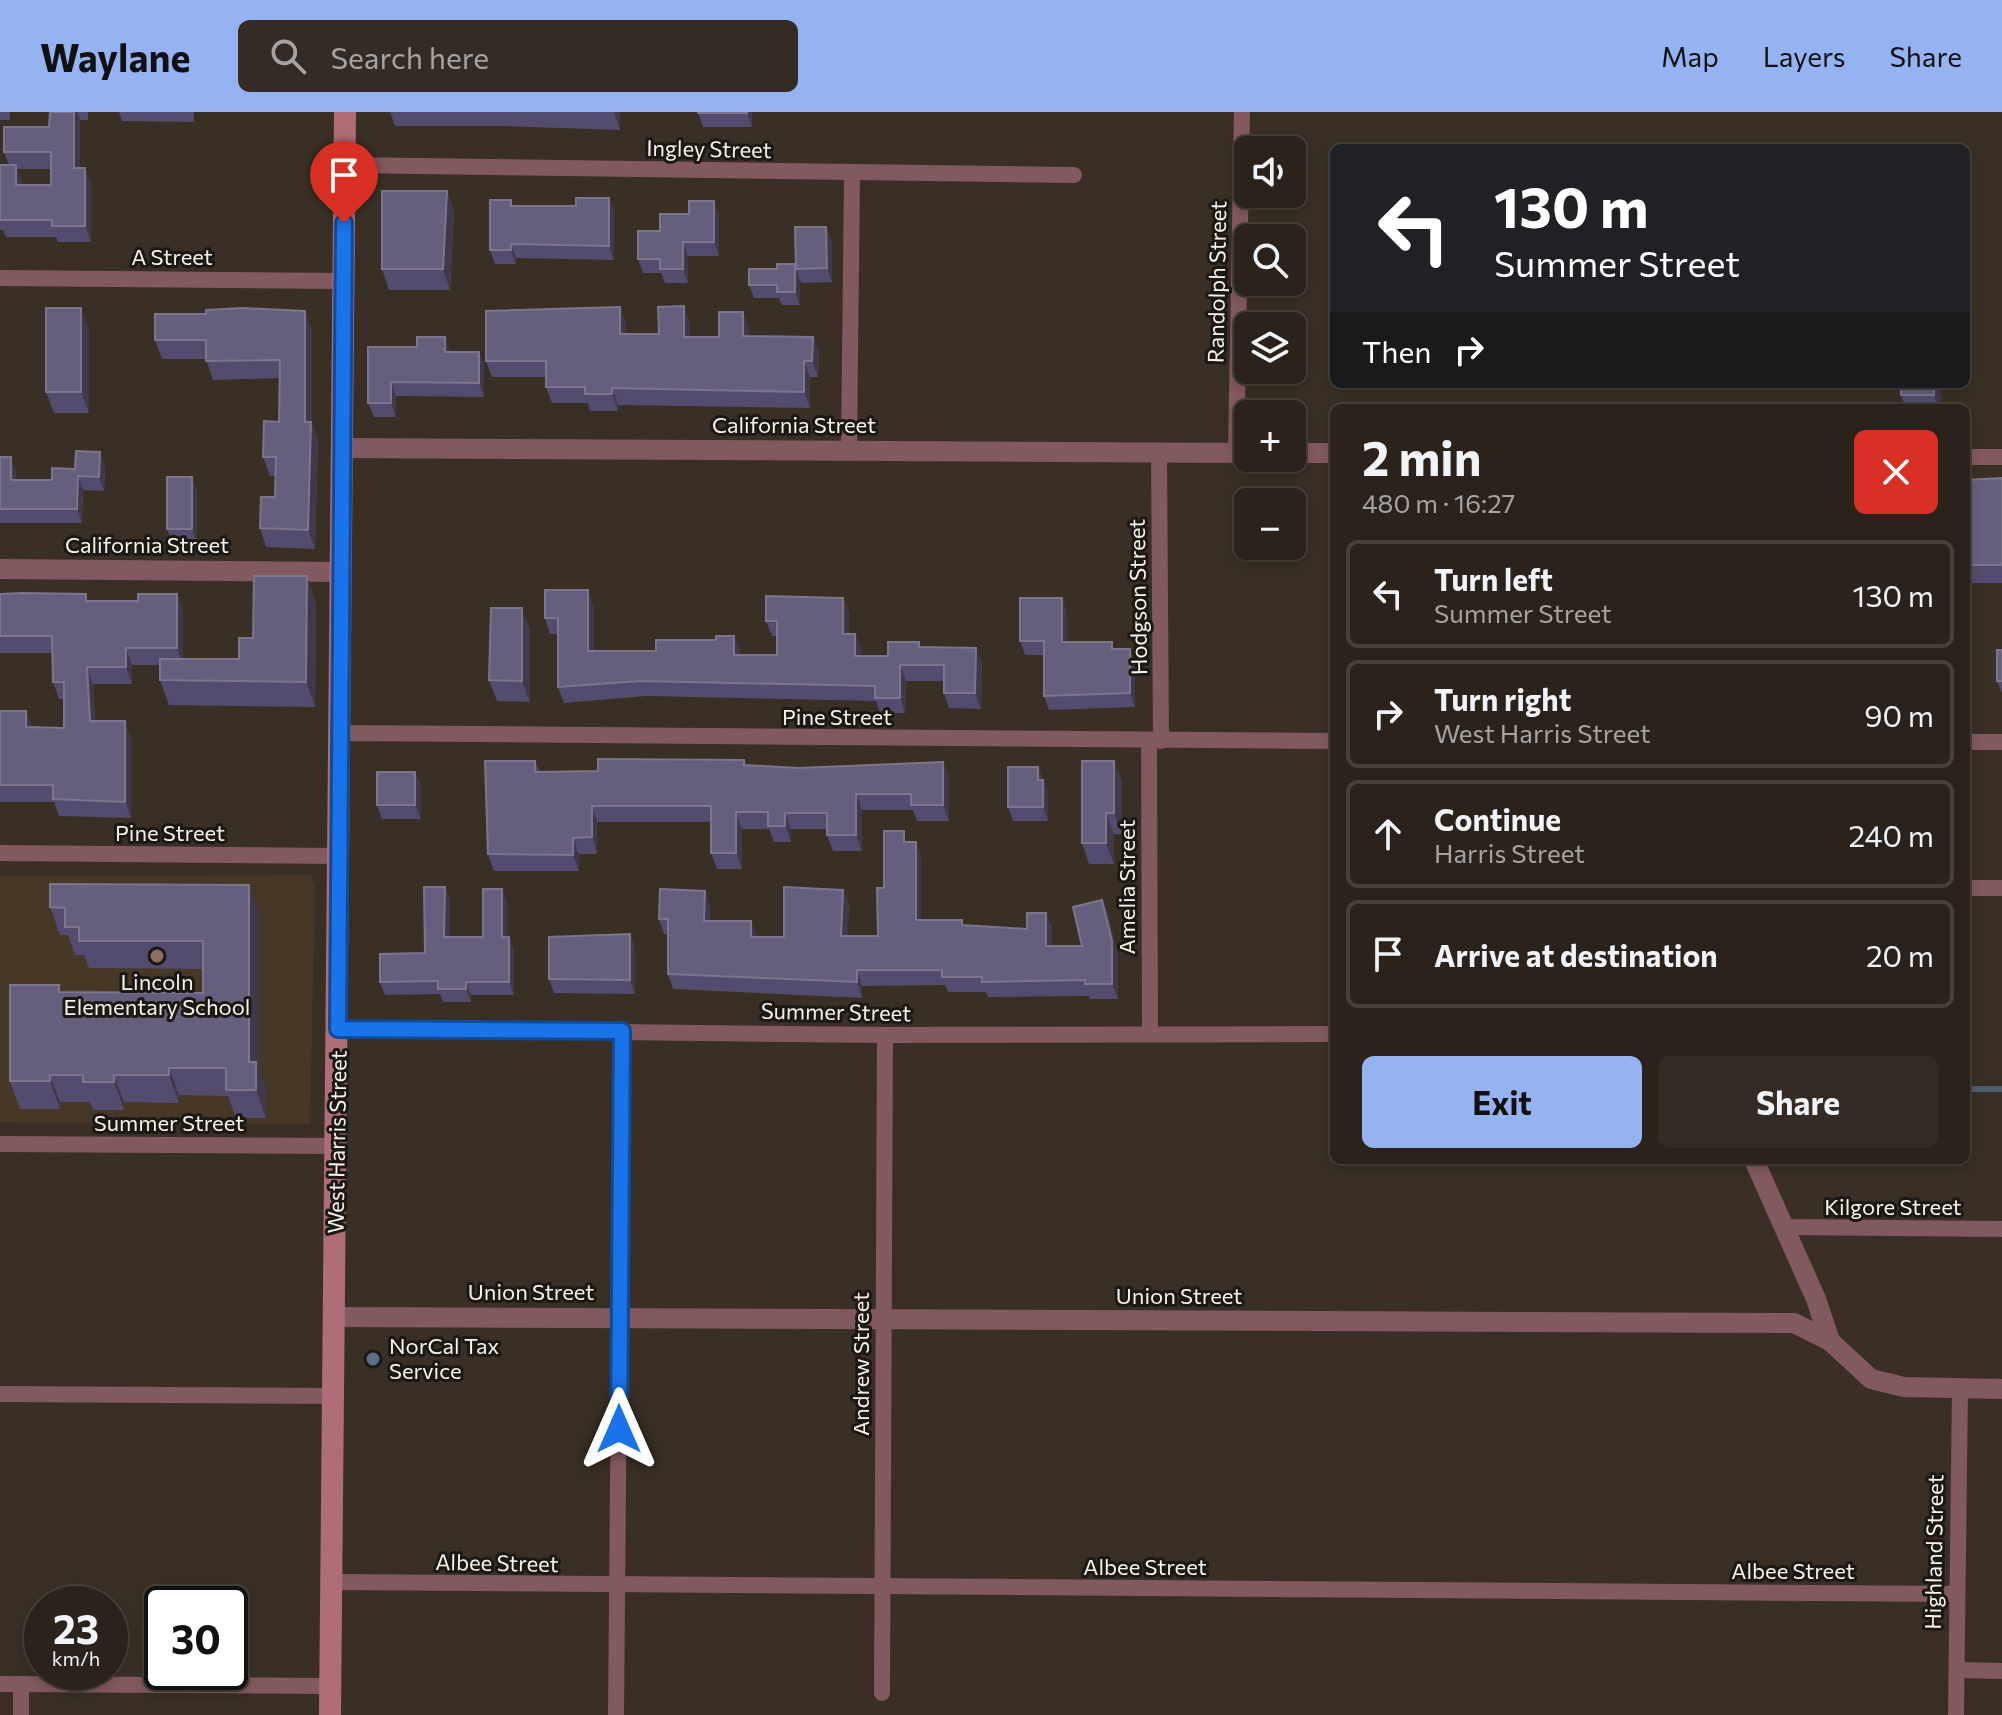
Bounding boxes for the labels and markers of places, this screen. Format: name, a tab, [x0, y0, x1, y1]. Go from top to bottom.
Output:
pin	[310, 141, 378, 223]
marker: Lincoln Elementary School	[148, 947, 166, 965]
place label: Lincoln Elementary School	[64, 968, 250, 1020]
place label: NorCal Tax Service	[389, 1332, 500, 1384]
marker: NorCal Tax Service	[364, 1350, 382, 1368]

